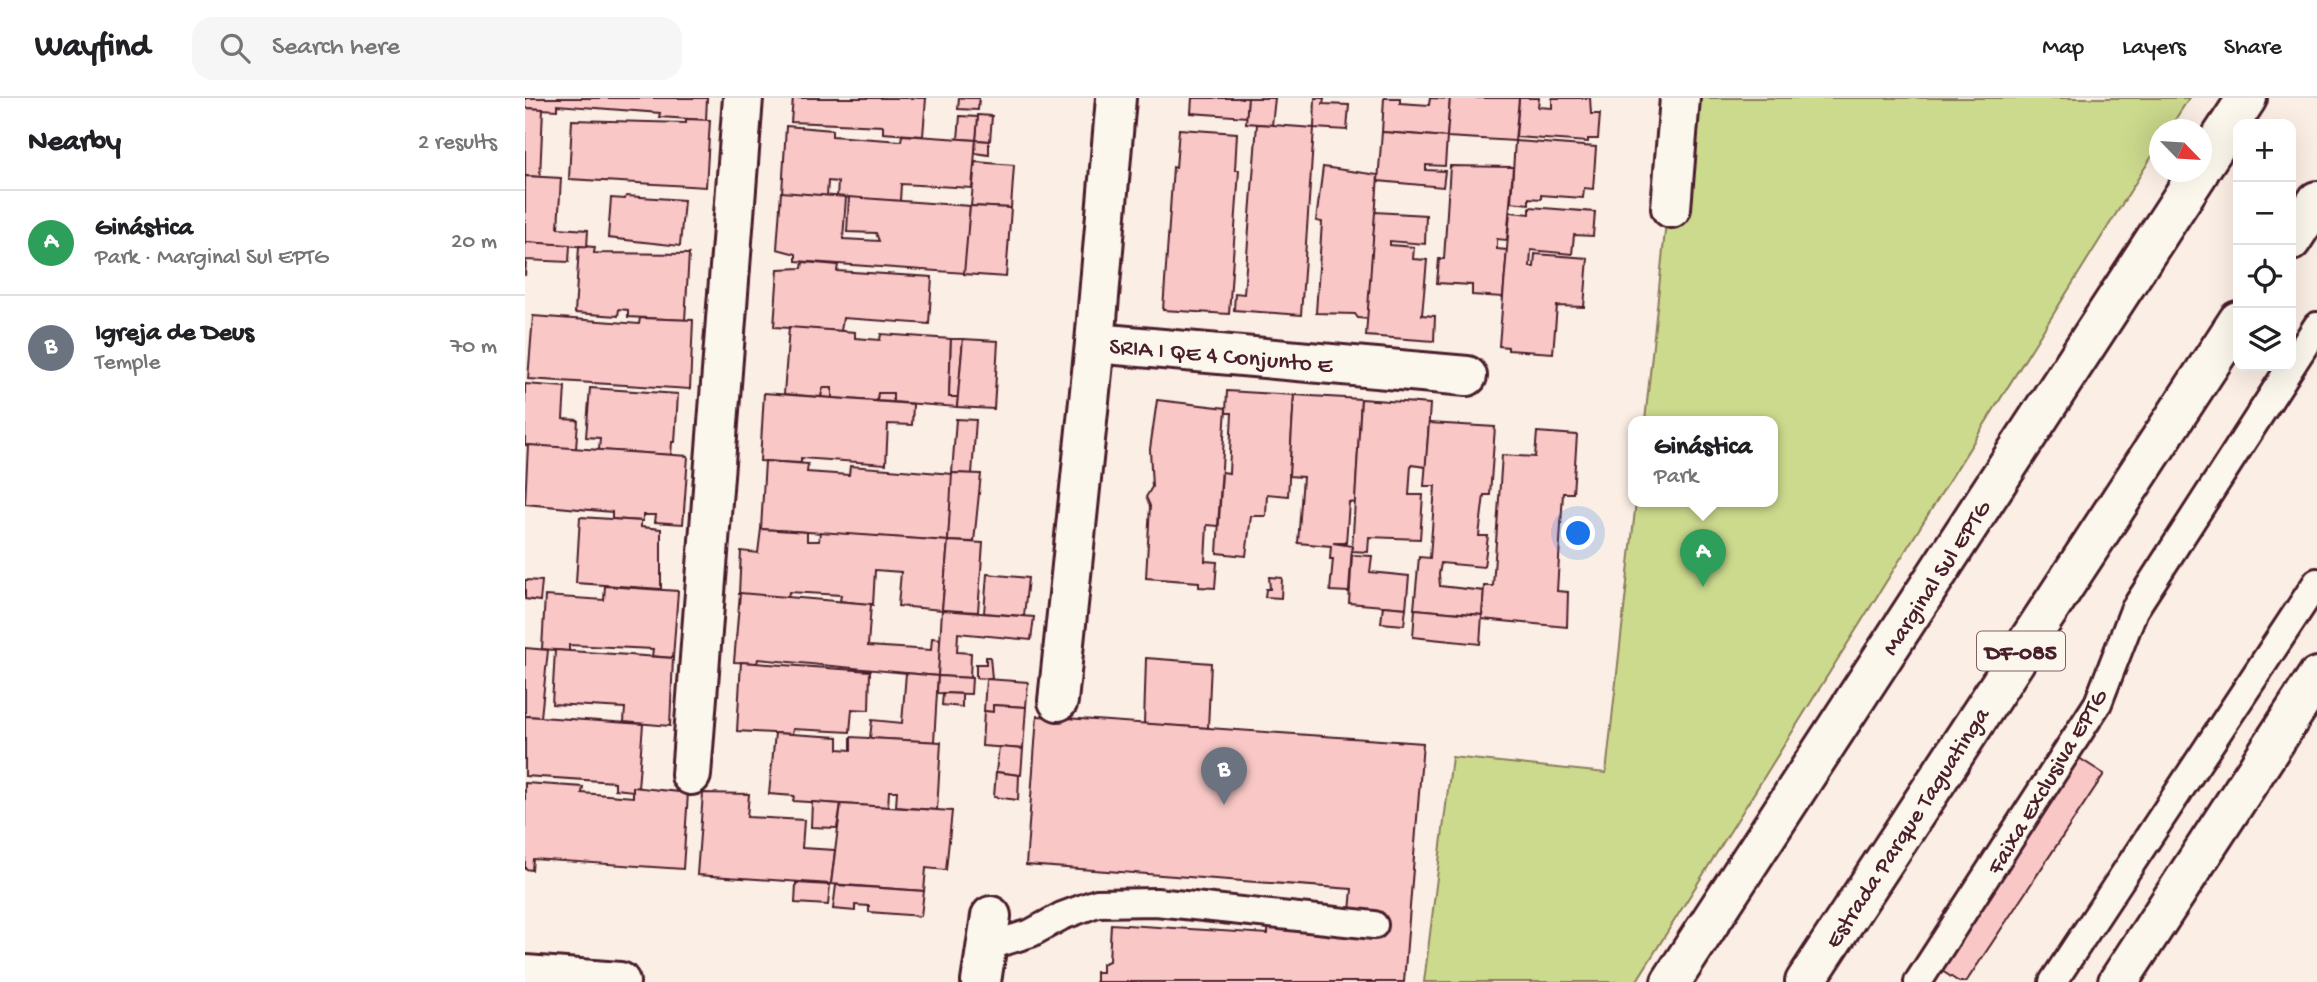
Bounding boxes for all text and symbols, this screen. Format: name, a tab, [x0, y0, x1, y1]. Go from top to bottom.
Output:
search box	[192, 17, 682, 80]
text: Wayfind	[35, 29, 150, 67]
icon: search	[216, 29, 254, 67]
text: Search here	[272, 33, 400, 64]
text: Map	[2042, 34, 2084, 63]
text: Layers	[2122, 34, 2186, 63]
text: Share	[2224, 34, 2282, 63]
north arrow	[2149, 119, 2212, 182]
map controls	[2233, 119, 2296, 371]
button: +	[2233, 119, 2296, 182]
text: Nearby	[28, 126, 121, 161]
text: 2 results	[418, 130, 497, 157]
button: −	[2233, 182, 2296, 245]
text: Ginástica	[95, 214, 193, 245]
text: A	[44, 229, 58, 256]
text: 20 m	[451, 229, 497, 256]
text: Park · Marginal Sul EPTG	[95, 245, 328, 272]
button: locate	[2233, 245, 2296, 308]
button: layers	[2233, 308, 2296, 371]
text: Igreja de Deus	[95, 319, 254, 350]
street label: SRIA I QE 4 Conjunto E	[1108, 333, 1335, 382]
text: B	[45, 334, 57, 361]
text: 70 m	[450, 334, 497, 361]
text: Temple	[95, 350, 160, 377]
popup	[1628, 416, 1778, 507]
text: Ginástica	[1654, 433, 1752, 464]
text: Park	[1654, 464, 1698, 491]
street label: Marginal Sul EPTG	[1877, 495, 1999, 662]
your location	[1561, 516, 1595, 550]
pin: A	[1680, 529, 1726, 587]
road number: DF-085	[1977, 632, 2065, 670]
street label: Faixa Exclusiva EPTG	[1982, 684, 2116, 882]
street label: Estrada Parque Taguatinga	[1820, 702, 1998, 955]
pin: B	[1201, 747, 1247, 805]

